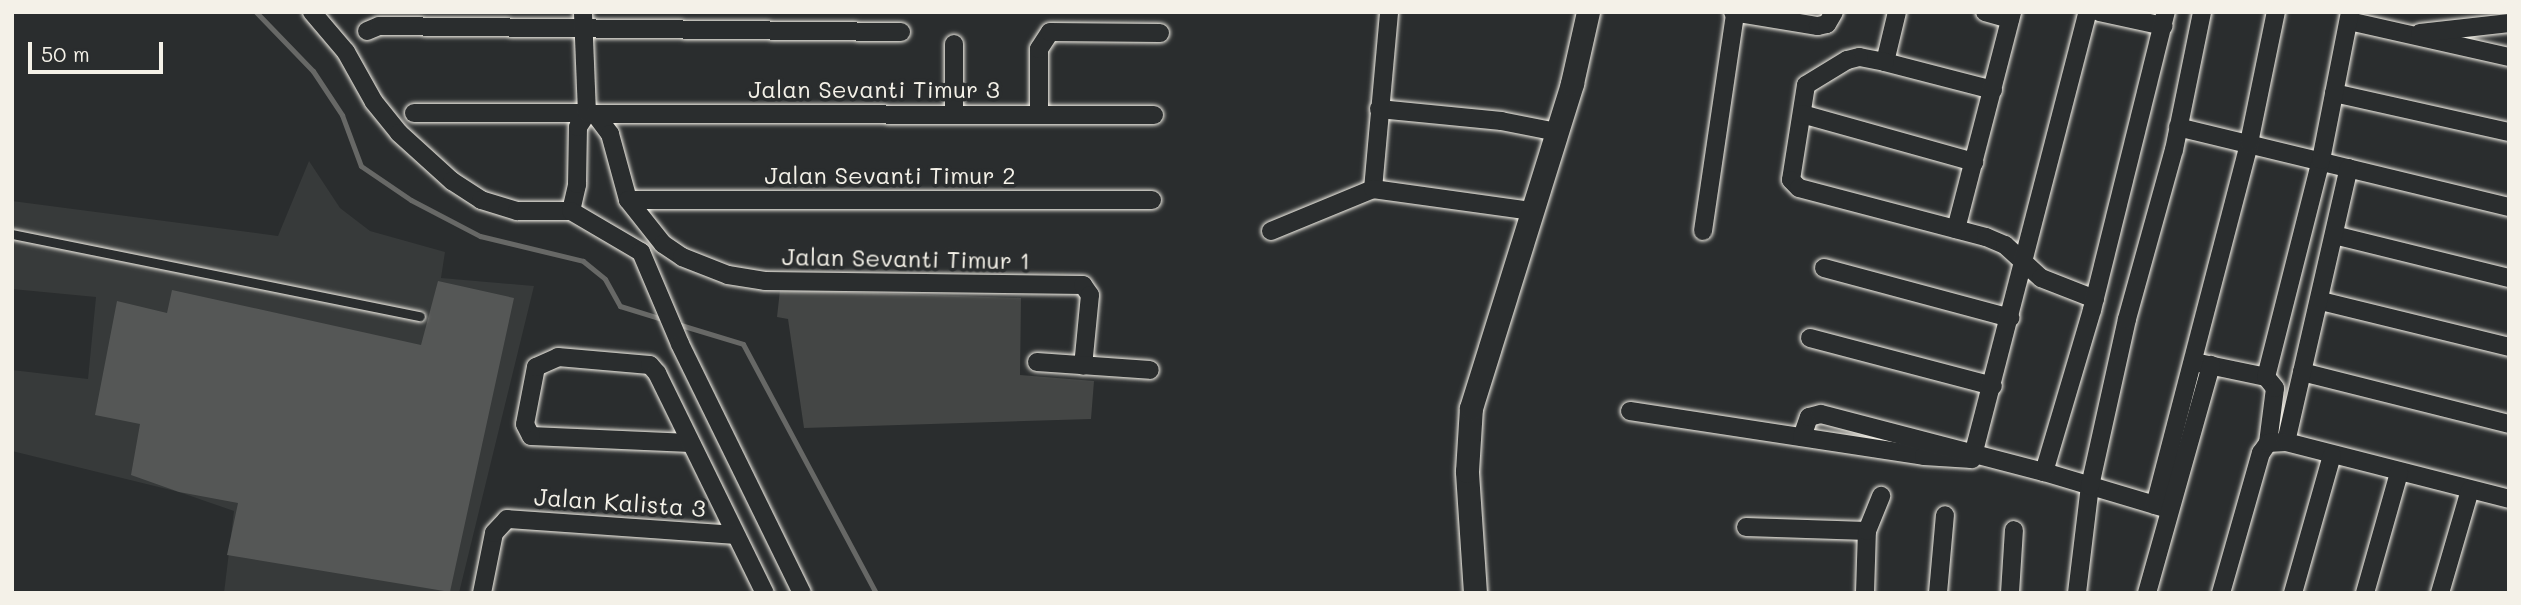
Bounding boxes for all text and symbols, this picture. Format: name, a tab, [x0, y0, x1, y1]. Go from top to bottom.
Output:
scale bar	[32, 28, 166, 72]
text: 50 m	[41, 40, 90, 67]
street label: Jalan Sevanti Timur 3	[748, 75, 1000, 103]
street label: Jalan Sevanti Timur 2	[764, 161, 1016, 189]
street label: Jalan Sevanti Timur 1	[782, 241, 1030, 275]
street label: Jalan Kalista 3	[533, 482, 707, 522]

